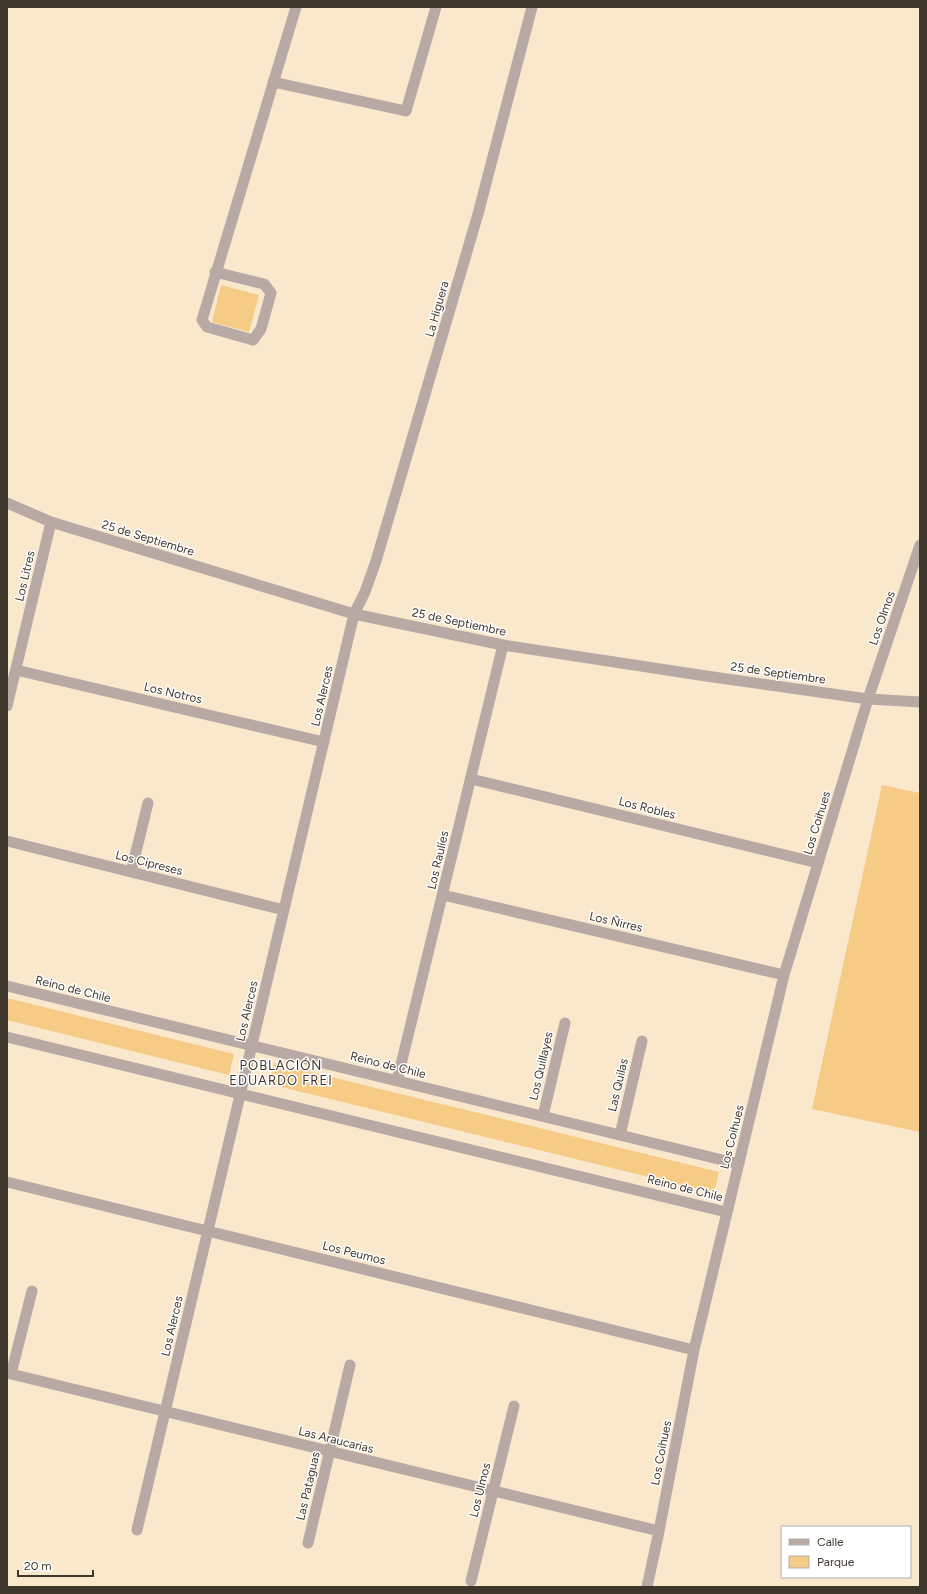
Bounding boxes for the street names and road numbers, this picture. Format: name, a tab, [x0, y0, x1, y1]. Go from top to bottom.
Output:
street label: La Higuera	[422, 279, 452, 339]
street label: 25 de Septiembre	[100, 517, 196, 559]
street label: Los Litres	[12, 549, 38, 603]
street label: Los Olmos	[866, 589, 898, 647]
street label: 25 de Septiembre	[411, 605, 508, 639]
street label: 25 de Septiembre	[730, 659, 827, 687]
street label: Los Alerces	[308, 664, 336, 728]
street label: Los Notros	[143, 680, 204, 707]
street label: Los Coihues	[801, 789, 833, 856]
street label: Los Robles	[617, 794, 677, 822]
street label: Los Raulíes	[424, 829, 452, 891]
street label: Los Cipreses	[114, 848, 184, 878]
street label: Los Ñirres	[588, 909, 644, 935]
street label: Reino de Chile	[34, 973, 113, 1005]
street label: Los Alerces	[233, 979, 261, 1043]
street label: Los Quillayes	[526, 1030, 556, 1102]
street label: Reino de Chile	[349, 1049, 428, 1081]
street label: Las Quilas	[605, 1057, 631, 1113]
street label: Los Coihues	[717, 1103, 747, 1171]
street label: Reino de Chile	[646, 1172, 725, 1204]
street label: Los Peumos	[321, 1238, 387, 1268]
street label: Los Alerces	[158, 1294, 186, 1358]
street label: Los Coihues	[648, 1419, 674, 1487]
street label: Las Araucarias	[297, 1424, 375, 1456]
street label: Las Pataguas	[293, 1450, 323, 1522]
street label: Los Ulmos	[466, 1461, 494, 1519]

